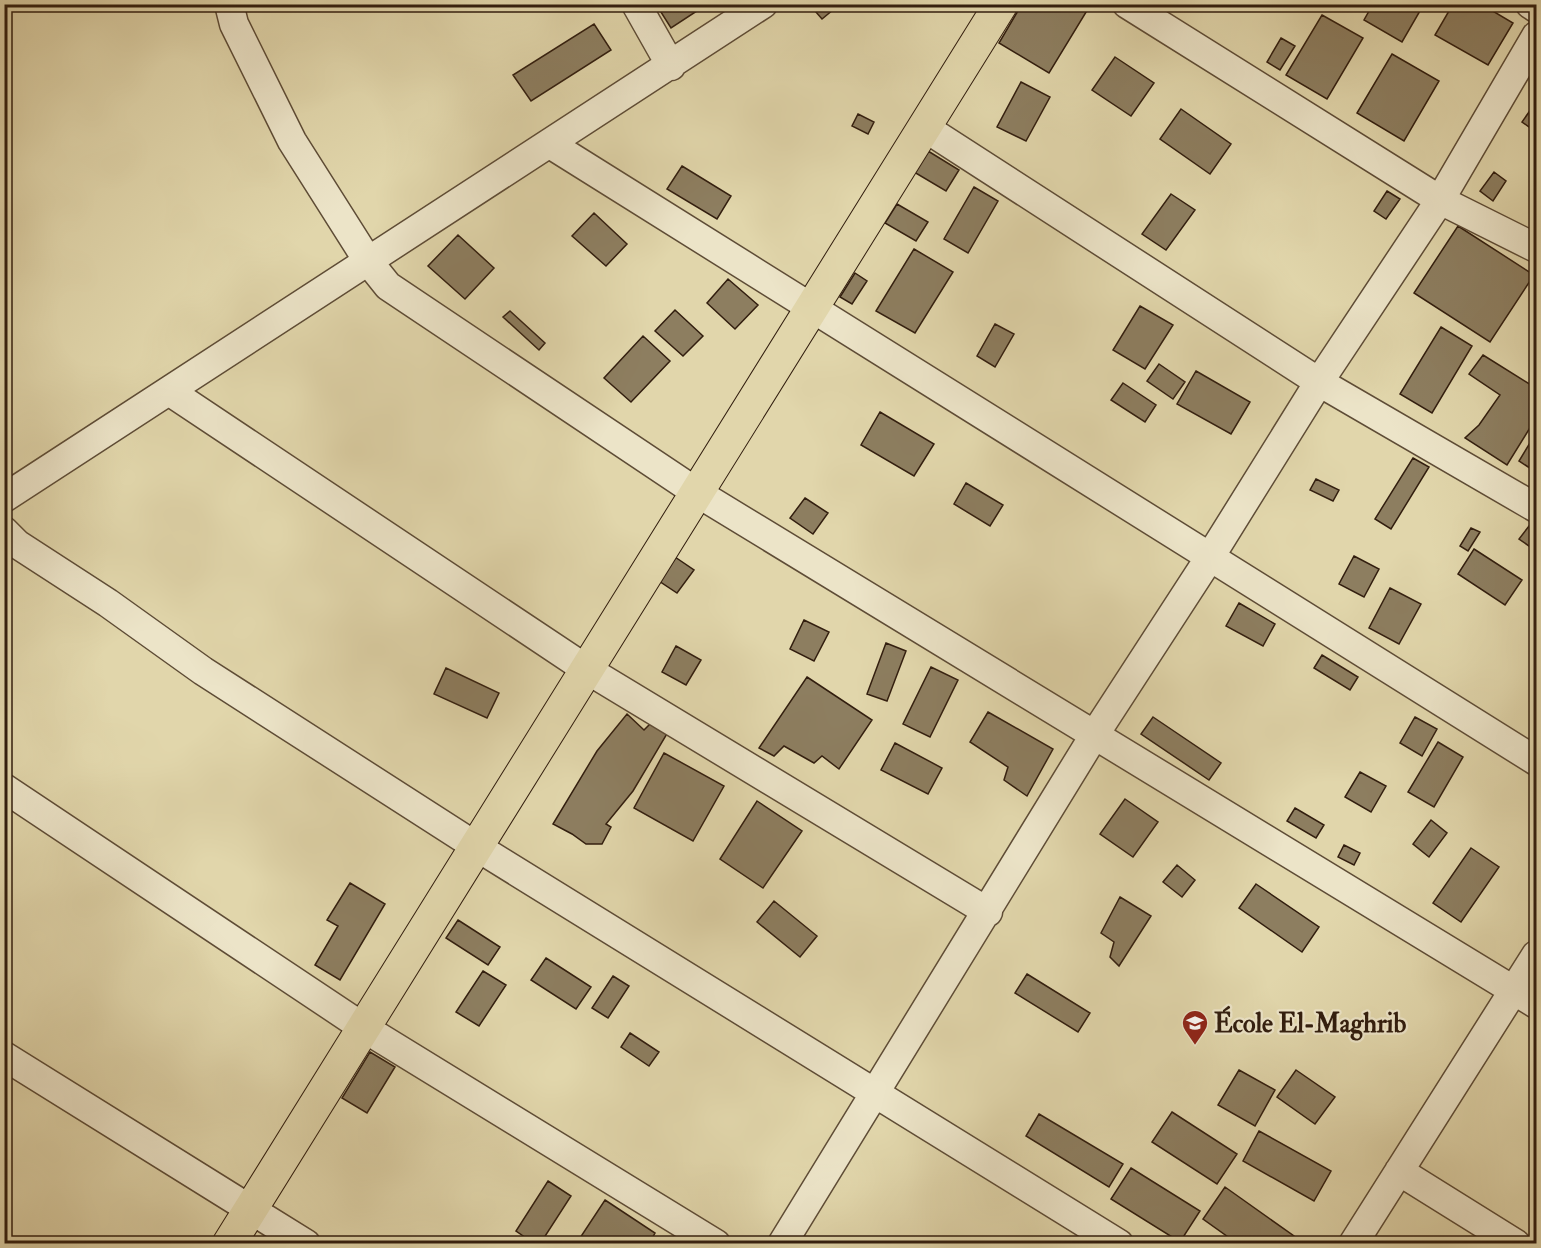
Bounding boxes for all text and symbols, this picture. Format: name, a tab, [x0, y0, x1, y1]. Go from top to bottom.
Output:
place label: École El-Maghrib	[1214, 1005, 1406, 1041]
school or university icon: École El-Maghrib	[1180, 1008, 1210, 1046]

